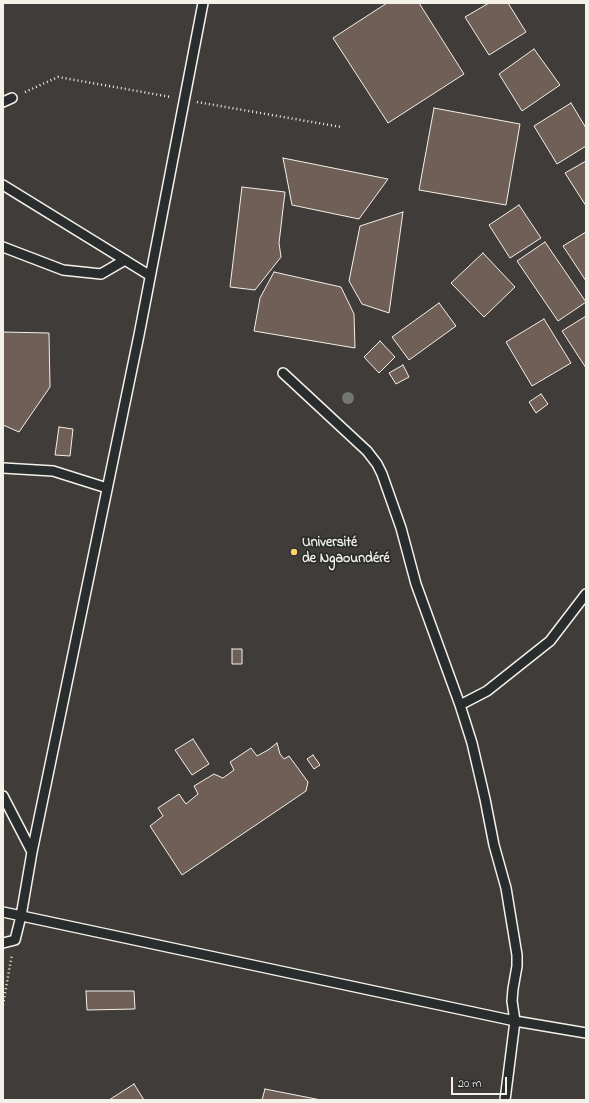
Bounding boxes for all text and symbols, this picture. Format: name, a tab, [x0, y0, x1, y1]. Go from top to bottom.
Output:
place label: Université de Ngaoundéré	[302, 536, 390, 568]
marker: Université de Ngaoundéré	[289, 547, 299, 557]
scale bar	[453, 1069, 509, 1095]
text: 20 m	[458, 1075, 481, 1093]

